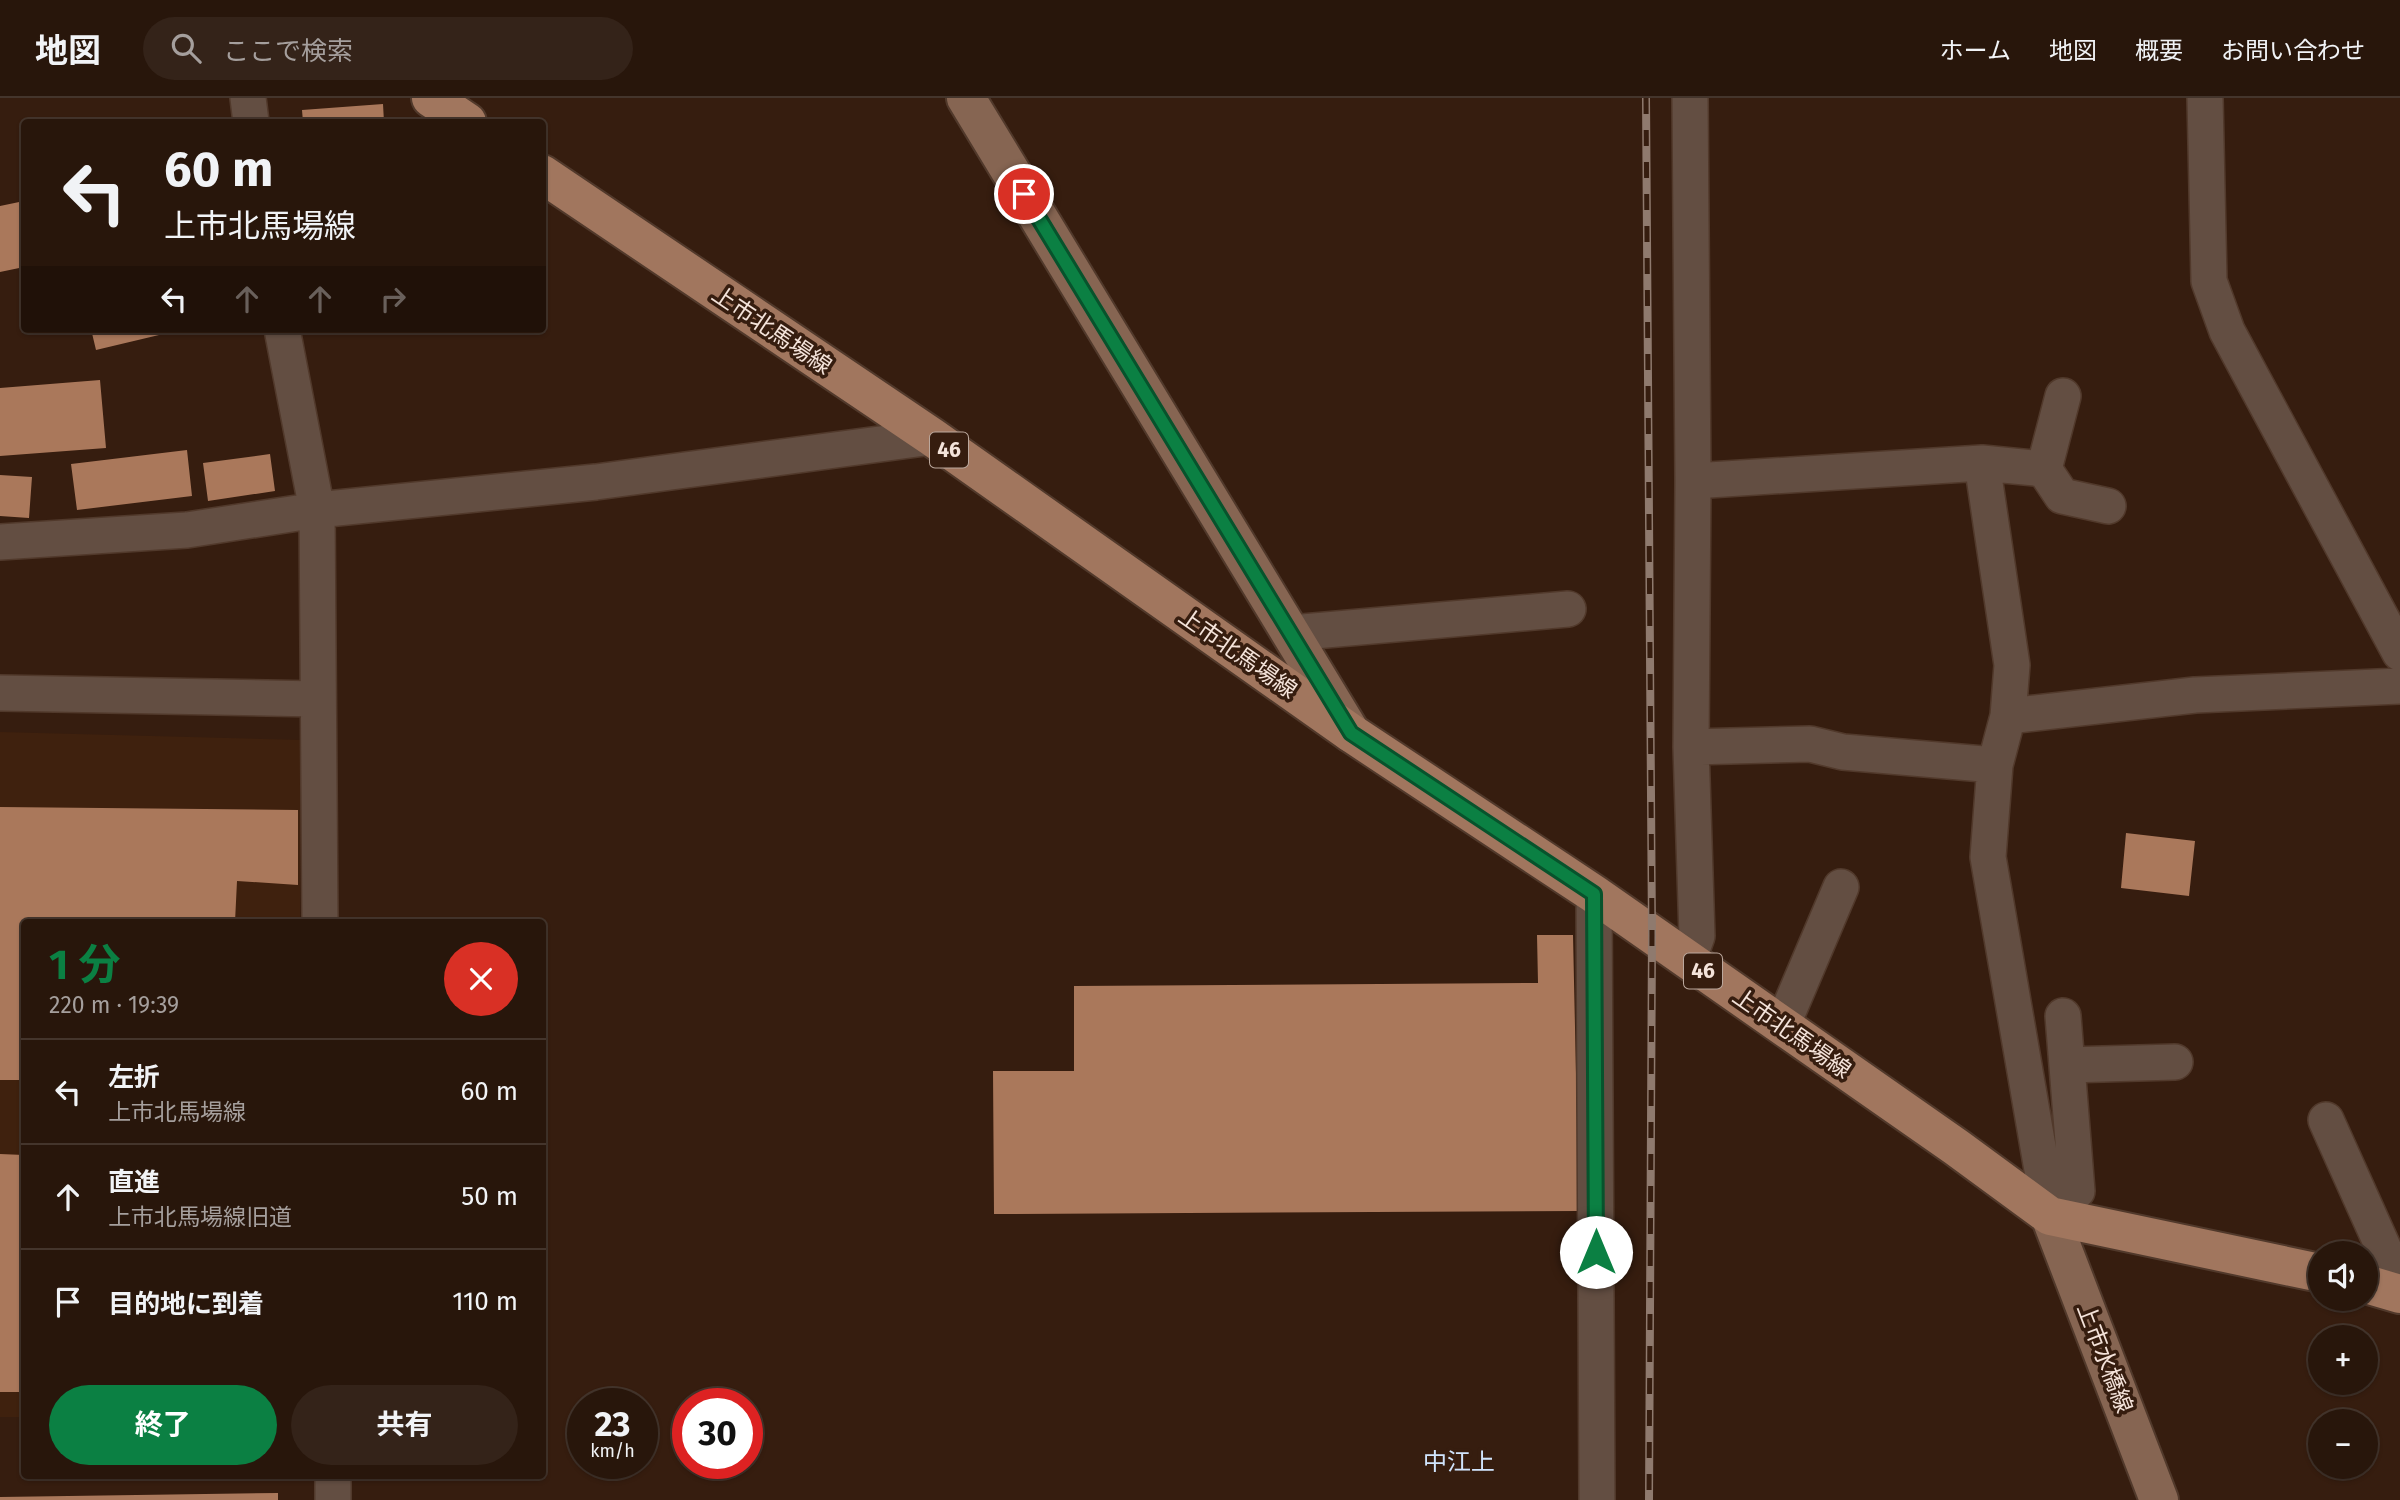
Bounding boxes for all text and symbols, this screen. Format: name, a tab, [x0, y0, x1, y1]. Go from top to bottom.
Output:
search box	[143, 17, 633, 80]
icon: search	[167, 29, 205, 67]
text: 地図	[35, 31, 101, 71]
text: ここで検索	[223, 36, 353, 67]
text: ホーム	[1940, 37, 2011, 65]
text: 地図	[2049, 37, 2097, 65]
text: 概要	[2135, 37, 2183, 65]
text: お問い合わせ	[2221, 37, 2365, 65]
text: 60 m	[164, 140, 273, 199]
icon: left	[49, 147, 140, 238]
pin	[994, 164, 1054, 224]
icon: arrive	[1005, 175, 1043, 213]
text: 上市北馬場線	[164, 207, 356, 245]
icon: left	[155, 280, 193, 318]
icon: ahead	[228, 280, 266, 318]
icon: ahead	[301, 280, 339, 318]
icon: right	[374, 280, 412, 318]
street label: 上市北馬場線	[707, 280, 837, 380]
road number: 46	[930, 432, 968, 468]
street label: 上市北馬場線	[1173, 602, 1303, 704]
text: 1 分	[49, 940, 120, 990]
button: close	[444, 942, 518, 1016]
road number: 46	[1684, 954, 1722, 988]
street label: 上市北馬場線	[1727, 982, 1857, 1084]
text: 220 m · 19:39	[49, 991, 179, 1019]
text: 左折	[108, 1062, 160, 1093]
icon: left	[49, 1073, 87, 1111]
text: 60 m	[460, 1076, 518, 1107]
text: 上市北馬場線	[108, 1098, 246, 1126]
text: 直進	[108, 1167, 160, 1198]
icon: ahead	[49, 1178, 87, 1216]
text: 50 m	[461, 1181, 518, 1212]
text: 上市北馬場線旧道	[108, 1203, 292, 1231]
position arrow	[1559, 1215, 1633, 1289]
map controls	[2308, 1241, 2378, 1479]
button: sound	[2308, 1241, 2378, 1311]
icon: arrive	[49, 1283, 87, 1321]
text: 110 m	[452, 1286, 518, 1317]
text: 目的地に到着	[108, 1289, 264, 1320]
street label: 上市水橋線	[2071, 1299, 2139, 1417]
button: +	[2308, 1325, 2378, 1395]
button: 終了	[49, 1385, 277, 1465]
button: 共有	[291, 1385, 518, 1465]
speed limit sign: 30	[672, 1388, 763, 1479]
text: 23	[594, 1403, 631, 1445]
button: −	[2308, 1409, 2378, 1479]
text: km/h	[590, 1440, 635, 1462]
district label: 中江上	[1423, 1448, 1495, 1476]

